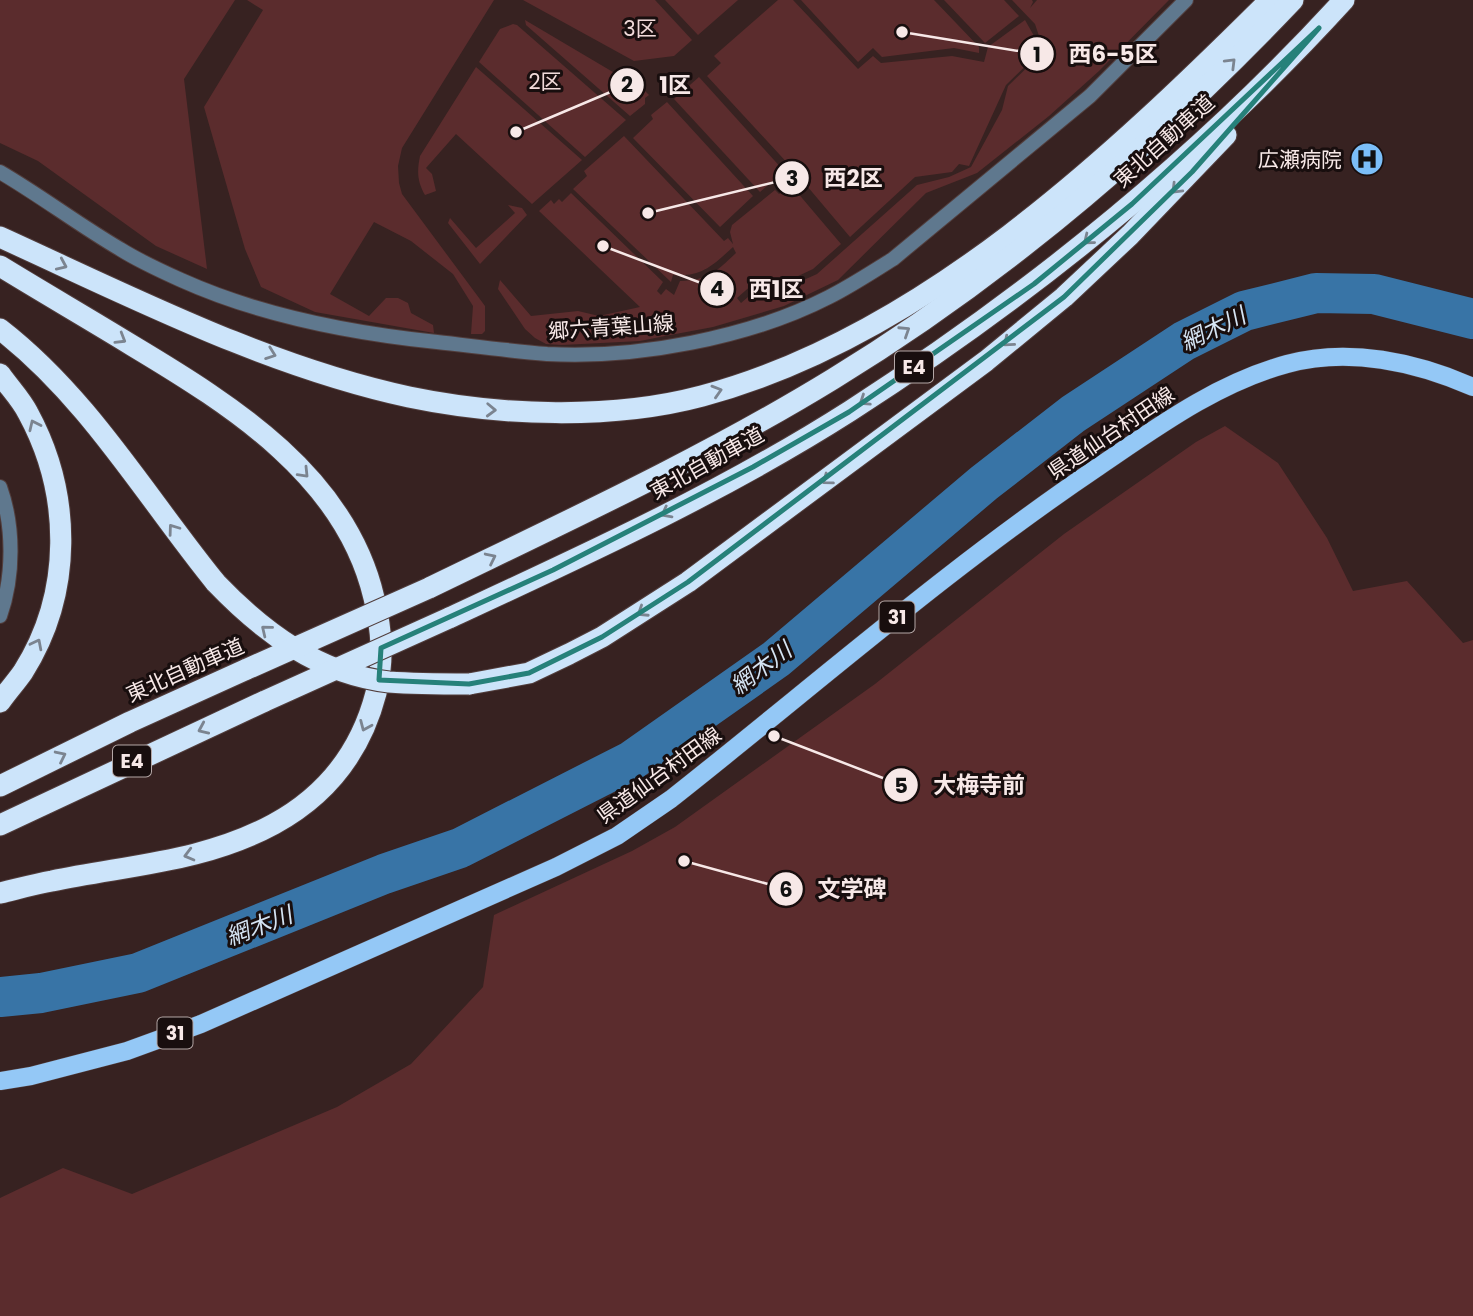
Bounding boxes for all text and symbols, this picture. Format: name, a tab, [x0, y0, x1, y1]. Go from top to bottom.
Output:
park label: 3区	[623, 14, 657, 43]
callout: 西6-5区	[1020, 32, 1172, 76]
text: 西6-5区	[1069, 38, 1157, 70]
text: 1	[1033, 40, 1041, 69]
one-way arrow	[1222, 58, 1235, 71]
callout: 1区	[610, 63, 704, 107]
park label: 2区	[528, 67, 562, 96]
text: 1区	[659, 69, 691, 101]
text: 2	[621, 70, 633, 99]
street label: 東北自動車道	[1107, 88, 1221, 194]
hospital icon: 広瀬病院	[1348, 140, 1386, 178]
place label: 広瀬病院	[1258, 145, 1342, 174]
callout: 西2区	[775, 156, 897, 200]
text: 西2区	[823, 162, 883, 194]
text: 3	[786, 164, 798, 193]
one-way arrow	[1171, 180, 1184, 193]
one-way arrow	[1084, 231, 1096, 244]
one-way arrow	[55, 257, 67, 271]
callout: 西1区	[699, 267, 817, 311]
text: 西1区	[749, 273, 803, 305]
text: 4	[710, 274, 724, 303]
water label: 網木川	[1175, 298, 1254, 359]
street label: 郷六青葉山線	[547, 308, 675, 346]
one-way arrow	[897, 327, 910, 340]
one-way arrow	[114, 331, 127, 344]
one-way arrow	[1004, 334, 1016, 347]
one-way arrow	[265, 346, 277, 360]
road number: E4	[895, 352, 933, 382]
street label: 県道仙台村田線	[1042, 380, 1180, 486]
one-way arrow	[710, 385, 722, 400]
one-way arrow	[859, 393, 872, 405]
one-way arrow	[486, 402, 497, 417]
one-way arrow	[28, 420, 42, 432]
street label: 東北自動車道	[645, 420, 769, 506]
one-way arrow	[296, 465, 308, 478]
one-way arrow	[822, 471, 835, 484]
one-way arrow	[661, 505, 674, 519]
one-way arrow	[169, 525, 182, 537]
one-way arrow	[484, 553, 496, 567]
road number: 31	[880, 602, 914, 632]
one-way arrow	[636, 603, 649, 616]
one-way arrow	[262, 626, 275, 638]
street label: 東北自動車道	[122, 631, 248, 709]
water label: 網木川	[724, 633, 801, 702]
one-way arrow	[28, 639, 42, 651]
one-way arrow	[359, 719, 373, 731]
street label: 県道仙台村田線	[591, 720, 727, 830]
one-way arrow	[198, 721, 210, 735]
road number: E4	[113, 746, 151, 776]
one-way arrow	[54, 750, 66, 764]
callout: 大梅寺前	[884, 763, 1039, 807]
text: 大梅寺前	[933, 769, 1025, 801]
text: 5	[894, 771, 908, 800]
one-way arrow	[183, 847, 195, 862]
callout: 文学碑	[768, 867, 900, 911]
text: 文学碑	[818, 873, 887, 905]
text: 6	[779, 875, 793, 904]
water label: 網木川	[221, 898, 300, 953]
road number: 31	[158, 1018, 192, 1049]

